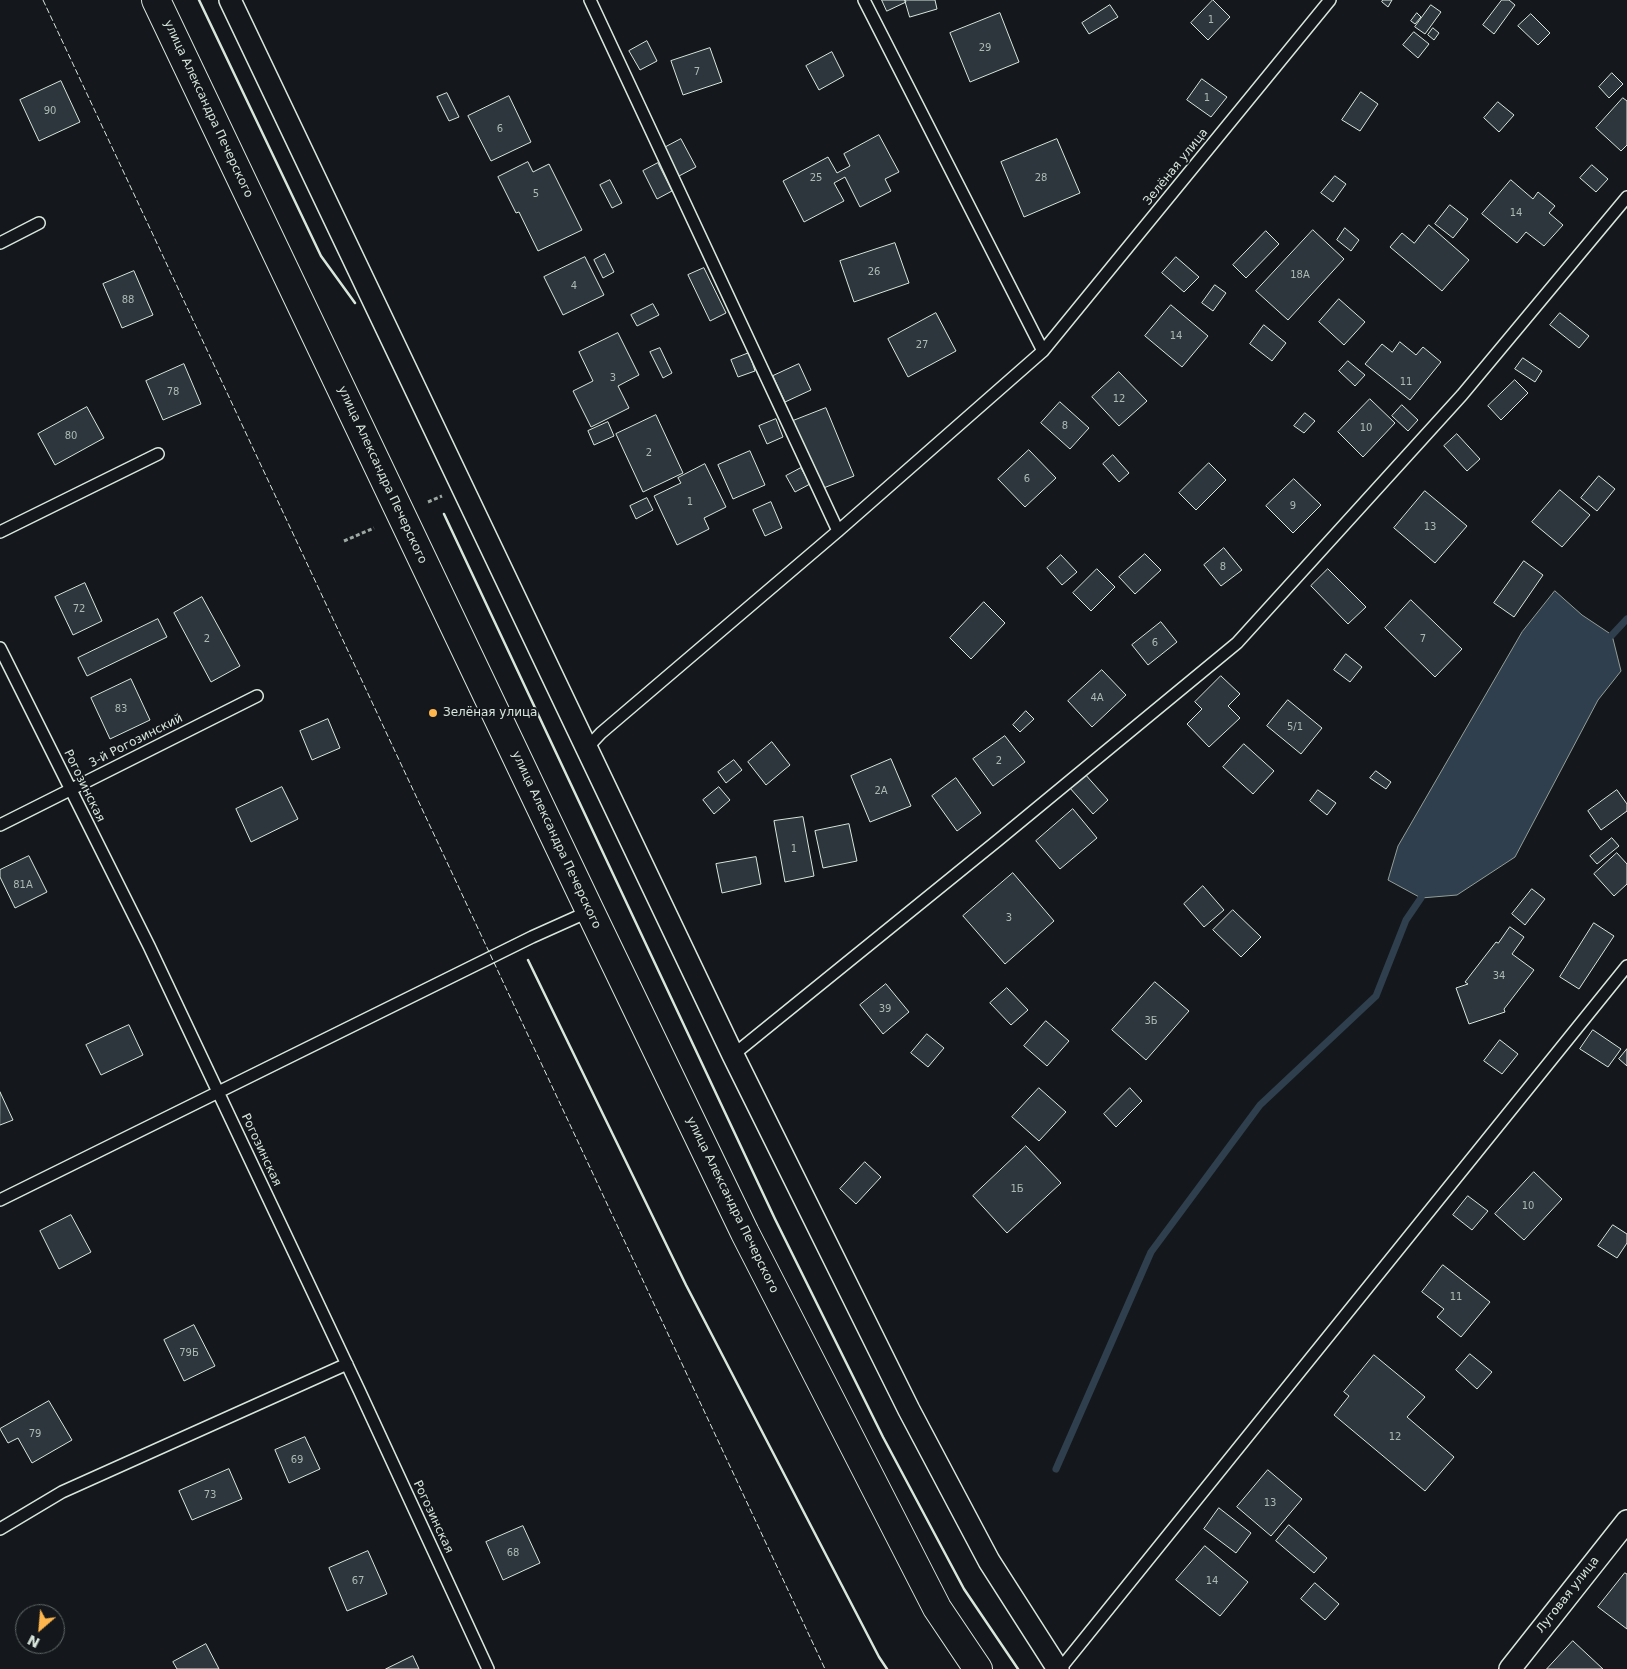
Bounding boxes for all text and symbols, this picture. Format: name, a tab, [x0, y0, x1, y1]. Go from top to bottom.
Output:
house number: 1	[1208, 14, 1214, 26]
street label: улица Александра Печерского	[160, 18, 256, 200]
house number: 29	[979, 42, 991, 54]
house number: 7	[694, 66, 700, 78]
house number: 1	[1204, 92, 1210, 104]
house number: 90	[44, 105, 56, 117]
house number: 6	[497, 123, 503, 135]
street label: Зелёная улица	[1141, 126, 1211, 208]
house number: 25	[810, 172, 822, 184]
house number: 28	[1035, 172, 1047, 184]
house number: 5	[533, 188, 539, 200]
house number: 14	[1510, 207, 1522, 219]
house number: 26	[868, 266, 880, 278]
house number: 18А	[1290, 269, 1310, 281]
house number: 4	[571, 280, 577, 292]
house number: 88	[122, 294, 134, 306]
house number: 14	[1170, 330, 1182, 342]
house number: 27	[916, 339, 928, 351]
house number: 3	[610, 372, 616, 384]
house number: 11	[1400, 376, 1412, 388]
street label: улица Александра Печерского	[334, 384, 430, 566]
house number: 78	[167, 386, 179, 398]
house number: 12	[1113, 393, 1125, 405]
house number: 8	[1062, 420, 1068, 432]
house number: 10	[1360, 422, 1372, 434]
house number: 80	[65, 430, 77, 442]
house number: 2	[646, 447, 652, 459]
house number: 6	[1024, 473, 1030, 485]
house number: 1	[687, 496, 693, 508]
house number: 9	[1290, 500, 1296, 512]
house number: 13	[1424, 521, 1436, 533]
house number: 8	[1220, 561, 1226, 573]
house number: 72	[73, 603, 85, 615]
house number: 2	[204, 633, 210, 645]
house number: 7	[1420, 633, 1426, 645]
house number: 6	[1152, 637, 1158, 649]
house number: 4А	[1090, 692, 1104, 704]
house number: 83	[115, 703, 127, 715]
place label: Зелёная улица	[443, 706, 537, 720]
marker: Зелёная улица	[427, 707, 439, 719]
street label: 3-й Рогозинский	[87, 711, 185, 771]
house number: 5/1	[1287, 721, 1303, 733]
street label: Рогозинская	[60, 747, 108, 825]
street label: улица Александра Печерского	[508, 749, 604, 931]
house number: 2	[996, 755, 1002, 767]
house number: 2А	[874, 785, 888, 797]
house number: 1	[791, 843, 797, 855]
house number: 81А	[13, 879, 33, 891]
house number: 3	[1006, 912, 1012, 924]
house number: 34	[1493, 970, 1505, 982]
house number: 39	[879, 1003, 891, 1015]
house number: 3Б	[1144, 1015, 1158, 1027]
street label: Рогозинская	[238, 1111, 284, 1189]
street label: улица Александра Печерского	[683, 1114, 781, 1296]
house number: 1Б	[1010, 1183, 1024, 1195]
house number: 10	[1522, 1200, 1534, 1212]
house number: 11	[1450, 1291, 1462, 1303]
house number: 79Б	[179, 1347, 199, 1359]
house number: 79	[29, 1428, 41, 1440]
house number: 12	[1389, 1431, 1401, 1443]
house number: 69	[291, 1454, 303, 1466]
street label: Рогозинская	[410, 1478, 456, 1556]
house number: 73	[204, 1489, 216, 1501]
house number: 13	[1264, 1497, 1276, 1509]
house number: 68	[507, 1547, 519, 1559]
street label: Луговая улица	[1534, 1554, 1602, 1636]
house number: 67	[352, 1575, 364, 1587]
house number: 14	[1206, 1575, 1218, 1587]
north arrow	[15, 1604, 65, 1654]
text: N	[25, 1632, 42, 1651]

